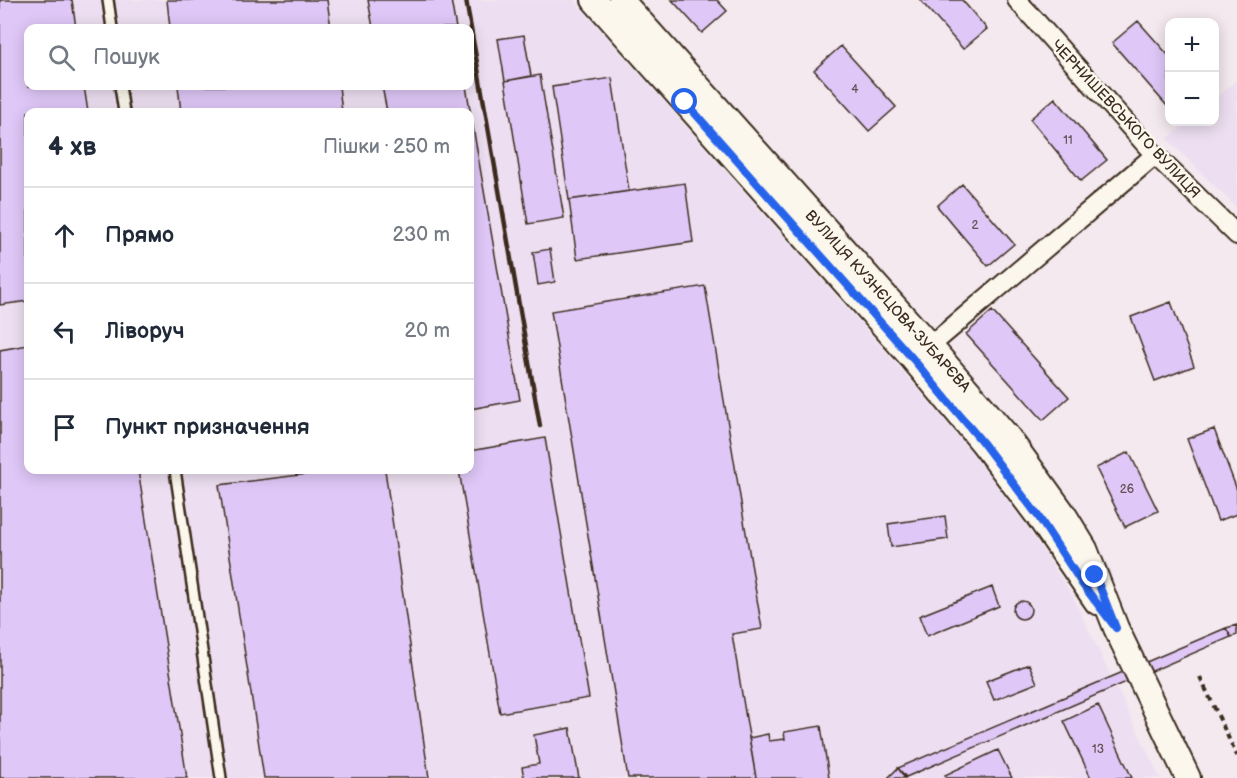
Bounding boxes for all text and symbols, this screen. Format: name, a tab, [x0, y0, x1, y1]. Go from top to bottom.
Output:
map controls	[1165, 18, 1219, 126]
button: +	[1165, 18, 1219, 72]
search box	[24, 24, 474, 90]
street label: ЧЕРНИШЕВСЬКОГО ВУЛИЦЯ	[1047, 36, 1204, 203]
icon: search	[45, 41, 78, 74]
text: Пошук	[93, 44, 160, 71]
button: −	[1165, 72, 1219, 126]
house number: 4	[851, 82, 859, 97]
route start	[671, 88, 697, 114]
text: 4 хв	[48, 132, 96, 163]
house number: 11	[1063, 133, 1073, 148]
text: Пішки · 250 m	[323, 135, 450, 159]
street label: ВУЛИЦЯ КУЗНЄЦОВА-ЗУБАРЄВА	[801, 206, 975, 397]
house number: 2	[971, 218, 979, 233]
icon: ahead	[48, 219, 81, 252]
text: Прямо	[105, 222, 174, 249]
text: 230 m	[393, 223, 450, 247]
icon: left	[48, 315, 81, 348]
text: Ліворуч	[105, 318, 185, 345]
text: 20 m	[405, 319, 450, 343]
icon: arrive	[48, 411, 81, 444]
text: Пункт призначення	[105, 414, 310, 441]
house number: 26	[1120, 482, 1134, 497]
route end	[1081, 561, 1107, 587]
house number: 13	[1092, 742, 1104, 757]

